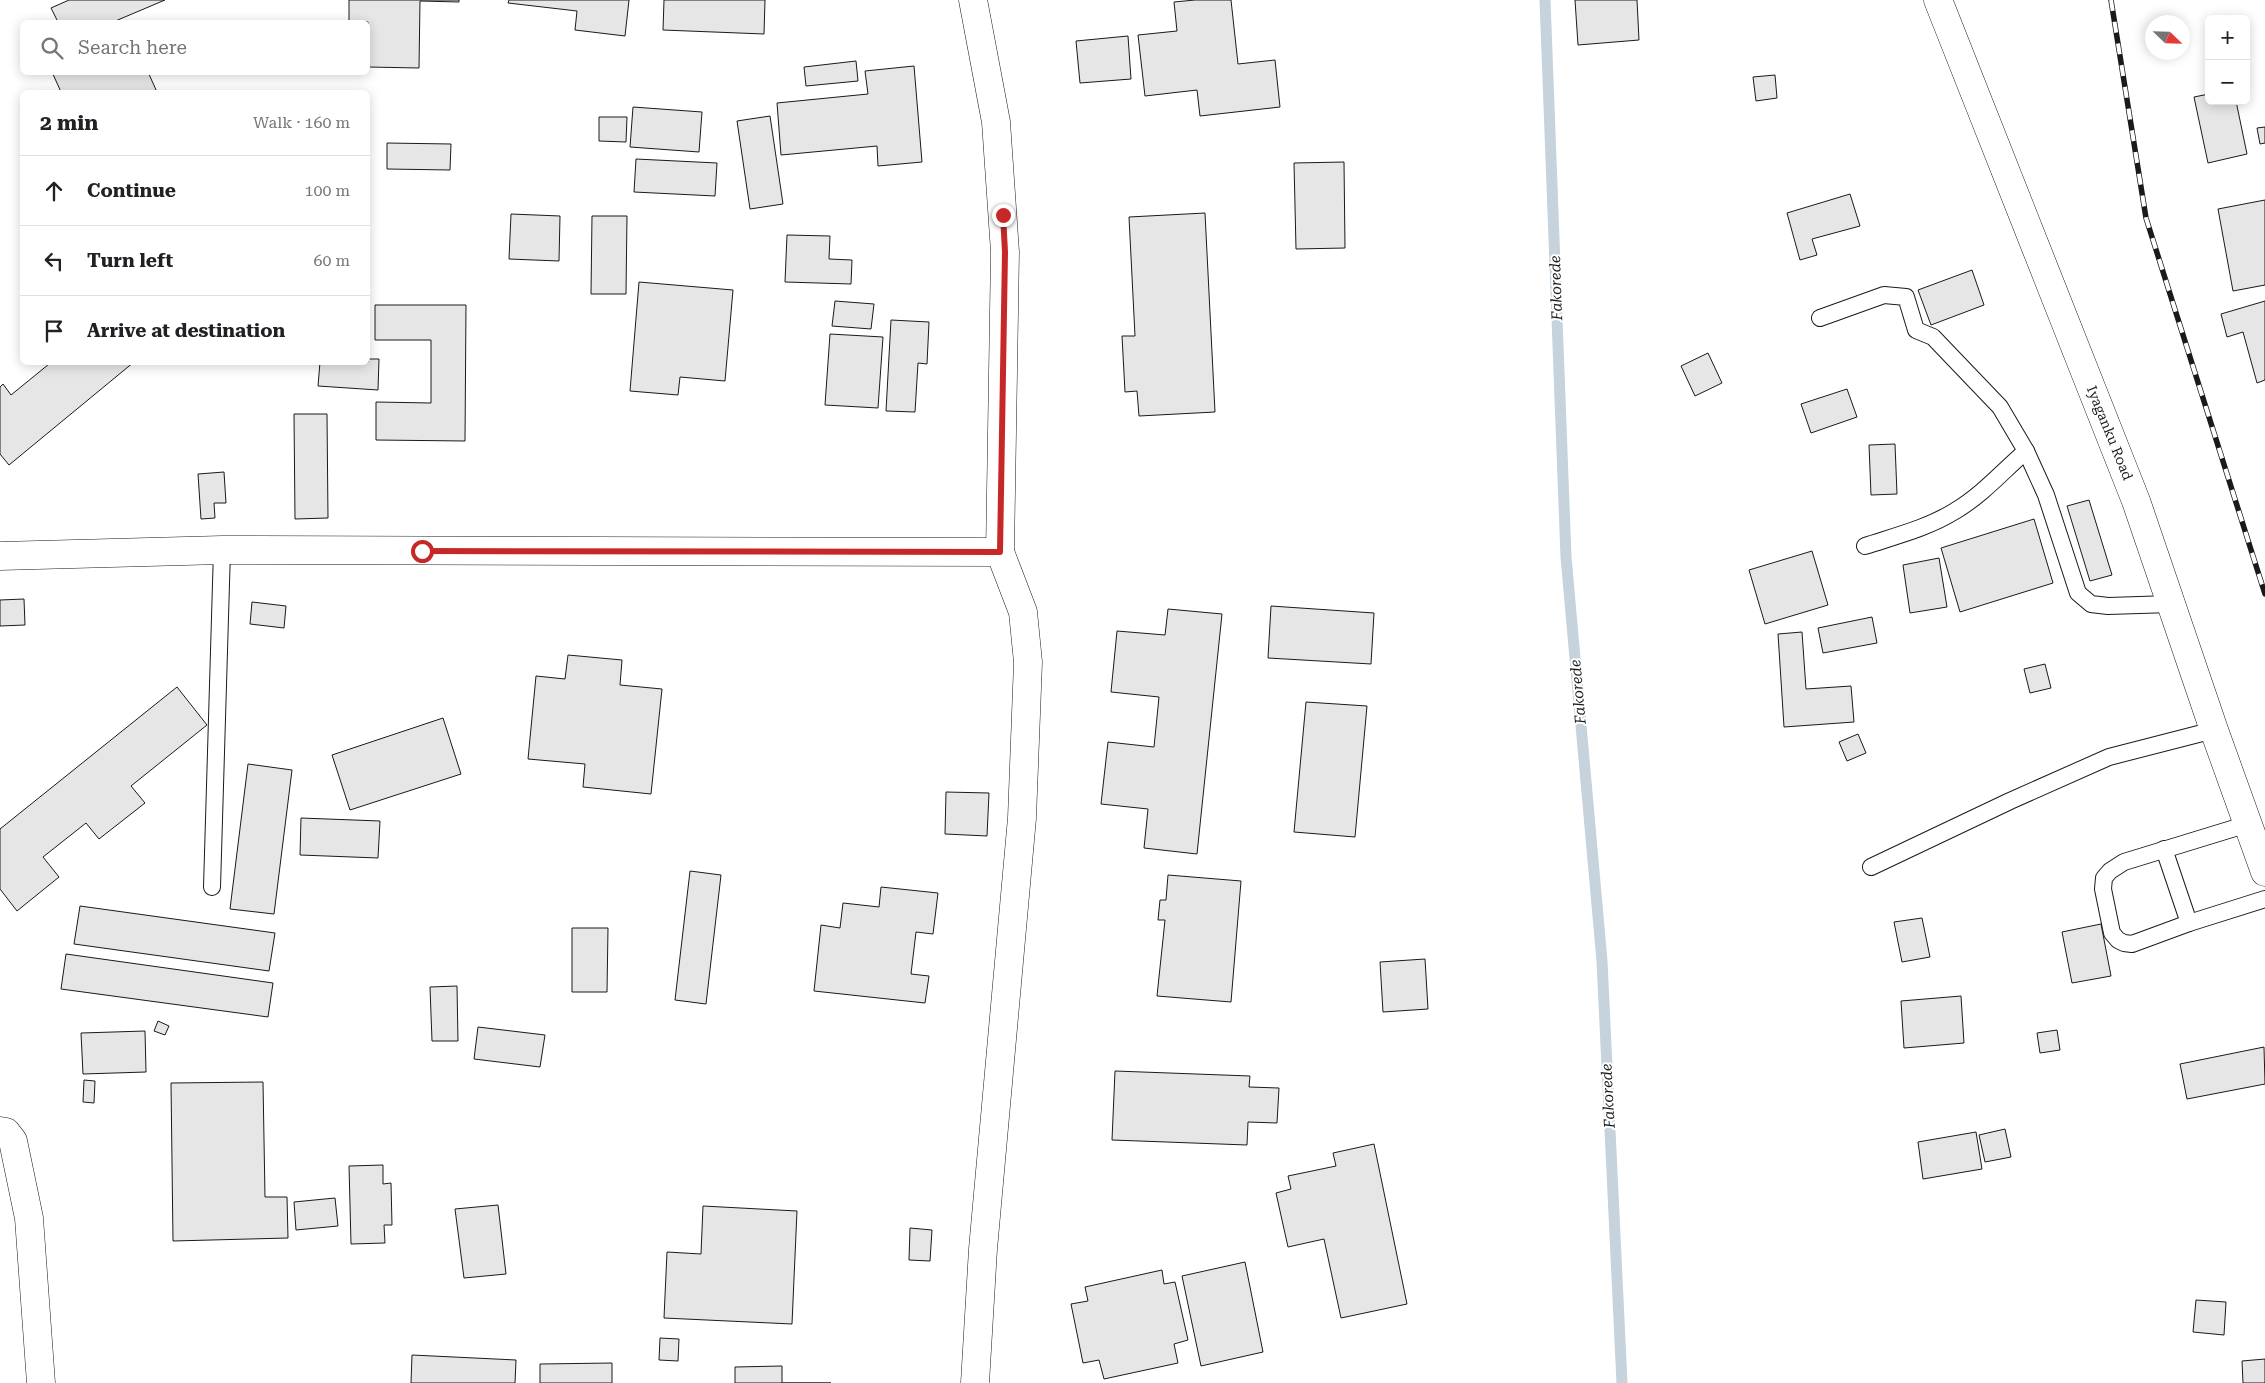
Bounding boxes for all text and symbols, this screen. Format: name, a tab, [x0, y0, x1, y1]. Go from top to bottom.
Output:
north arrow	[2145, 15, 2190, 60]
map controls	[2205, 15, 2250, 105]
button: +	[2205, 15, 2250, 60]
search box	[20, 20, 370, 75]
icon: search	[38, 34, 66, 62]
text: Search here	[78, 36, 187, 59]
button: −	[2205, 60, 2250, 105]
text: 2 min	[40, 111, 98, 135]
text: Walk · 160 m	[253, 113, 350, 132]
icon: ahead	[40, 177, 68, 205]
text: Continue	[87, 179, 176, 202]
text: 100 m	[304, 181, 350, 200]
route end	[992, 204, 1015, 227]
icon: left	[40, 247, 68, 275]
text: Turn left	[87, 249, 173, 272]
text: 60 m	[313, 251, 350, 270]
water label: Fakorede	[1546, 255, 1566, 322]
icon: arrive	[40, 317, 68, 345]
text: Arrive at destination	[87, 319, 285, 342]
street label: Iyaganku Road	[2084, 383, 2136, 483]
route start	[411, 540, 434, 563]
water label: Fakorede	[1566, 659, 1590, 726]
water label: Fakorede	[1597, 1063, 1619, 1130]

